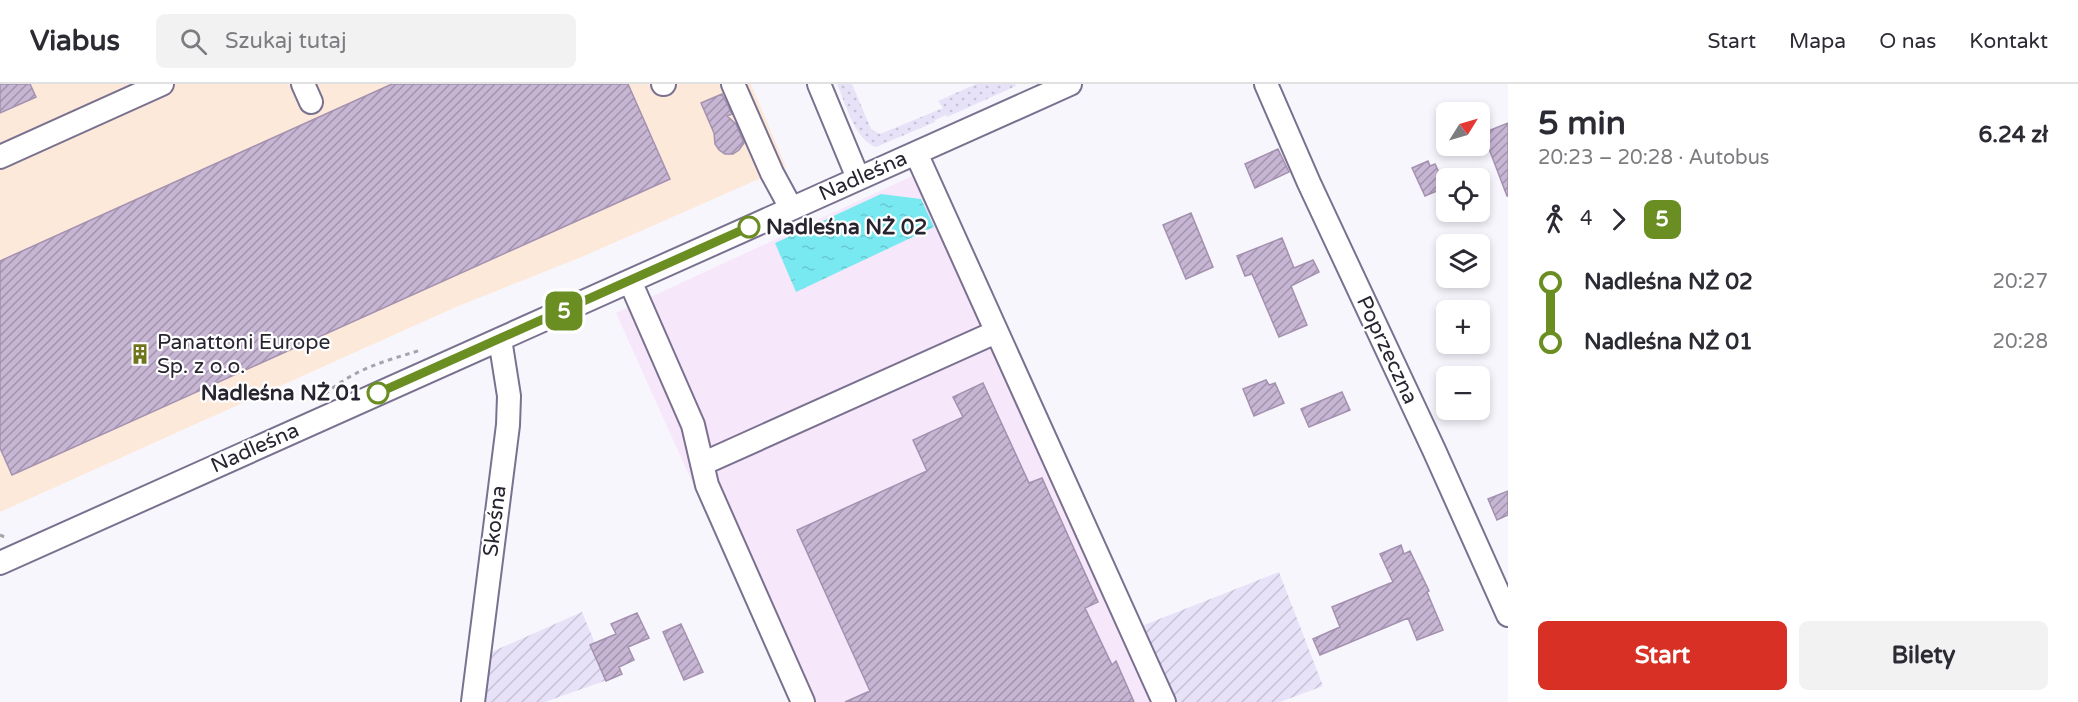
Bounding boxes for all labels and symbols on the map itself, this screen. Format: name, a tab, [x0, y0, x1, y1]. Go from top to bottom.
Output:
north arrow	[1436, 102, 1490, 156]
street label: Nadleśna	[815, 146, 911, 206]
place label: Nadleśna NŻ 02	[766, 215, 927, 240]
marker: Nadleśna NŻ 02	[738, 216, 760, 238]
line badge: 5	[544, 292, 584, 330]
street label: Poprzeczna	[1351, 292, 1423, 408]
place label: Panattoni Europe Sp. z o.o.	[157, 330, 331, 379]
building icon: Panattoni Europe Sp. z o.o.	[128, 342, 152, 366]
place label: Nadleśna NŻ 01	[201, 381, 362, 406]
marker: Nadleśna NŻ 01	[367, 382, 389, 404]
street label: Nadleśna	[207, 418, 303, 478]
street label: Skośna	[478, 484, 512, 558]

